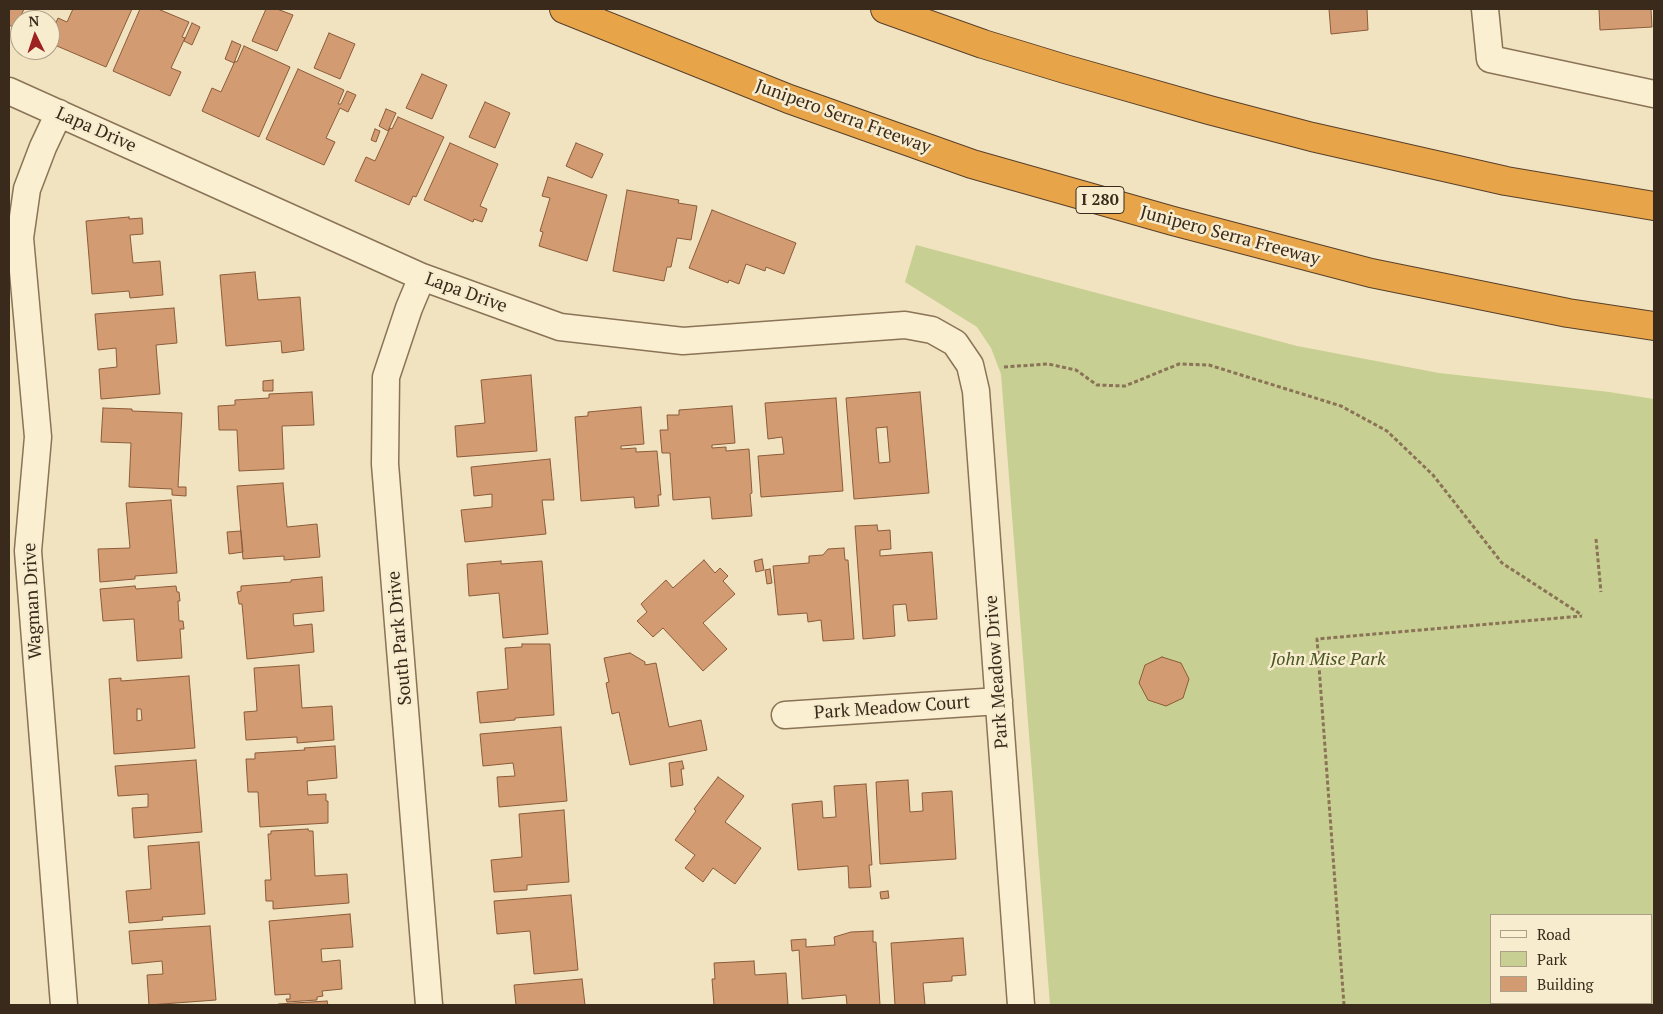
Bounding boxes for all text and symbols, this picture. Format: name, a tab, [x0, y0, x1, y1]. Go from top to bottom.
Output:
north arrow	[10, 10, 60, 60]
text: N	[28, 11, 40, 30]
street label: Junipero Serra Freeway	[752, 75, 934, 159]
street label: Lapa Drive	[53, 103, 139, 157]
road number: I 280	[1076, 186, 1124, 214]
street label: Junipero Serra Freeway	[1138, 202, 1322, 270]
street label: Lapa Drive	[422, 268, 510, 318]
street label: Wagman Drive	[19, 542, 47, 660]
street label: South Park Drive	[383, 570, 417, 706]
street label: Park Meadow Drive	[981, 594, 1013, 750]
park label: John Mise Park	[1270, 649, 1386, 671]
street label: Park Meadow Court	[813, 692, 971, 724]
legend	[1490, 914, 1653, 1004]
text: Road	[1537, 924, 1570, 944]
text: Park	[1537, 949, 1567, 969]
text: Building	[1537, 974, 1594, 994]

